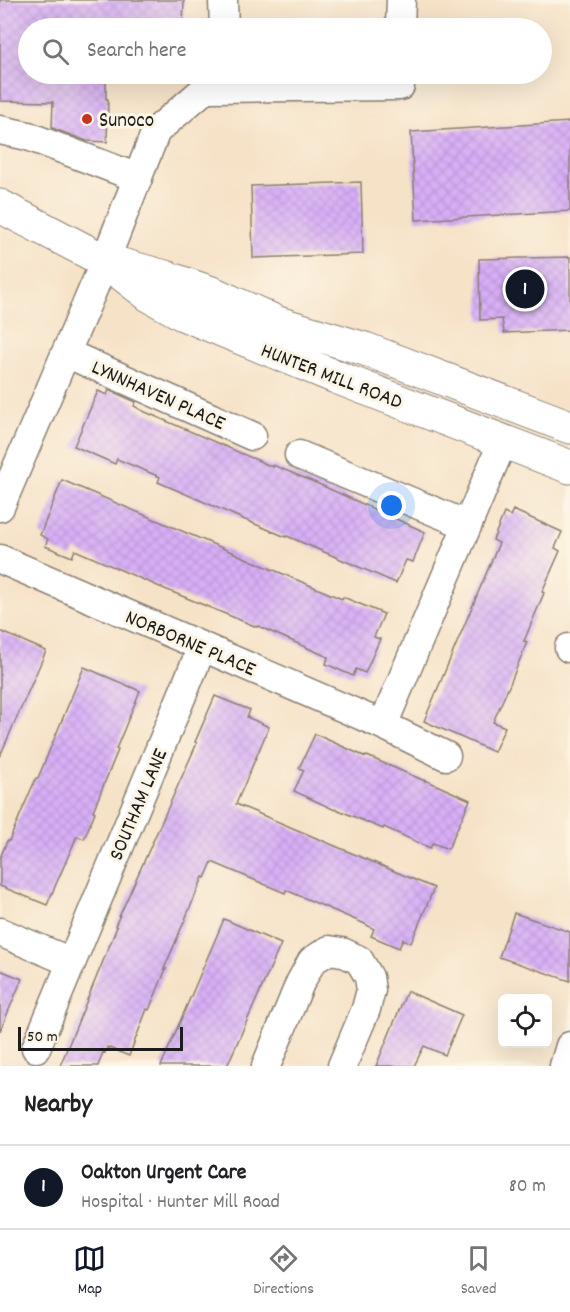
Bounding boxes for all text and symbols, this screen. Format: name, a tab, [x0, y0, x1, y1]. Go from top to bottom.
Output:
search box	[18, 18, 552, 84]
icon: search	[39, 35, 72, 68]
text: Search here	[87, 36, 186, 67]
place label: Sunoco	[99, 107, 154, 137]
marker: Sunoco	[80, 112, 94, 126]
pin: 1	[506, 266, 544, 312]
street label: HUNTER MILL ROAD	[256, 337, 406, 419]
street label: LYNNHAVEN PLACE	[86, 354, 230, 440]
your location	[377, 491, 406, 520]
street label: NORBORNE PLACE	[120, 604, 260, 686]
street label: SOUTHAM LANE	[103, 744, 177, 866]
map controls	[498, 994, 552, 1048]
button: locate	[498, 994, 552, 1048]
scale bar	[18, 1024, 183, 1052]
text: 50 m	[27, 1026, 58, 1049]
text: Nearby	[24, 1087, 92, 1124]
text: Oakton Urgent Care	[81, 1158, 247, 1189]
text: 1	[41, 1173, 46, 1201]
text: 80 m	[509, 1173, 546, 1201]
text: Hospital · Hunter Mill Road	[81, 1189, 280, 1217]
tab: Map	[73, 1242, 106, 1301]
tab: Directions	[253, 1242, 314, 1301]
tab: Saved	[461, 1242, 497, 1301]

